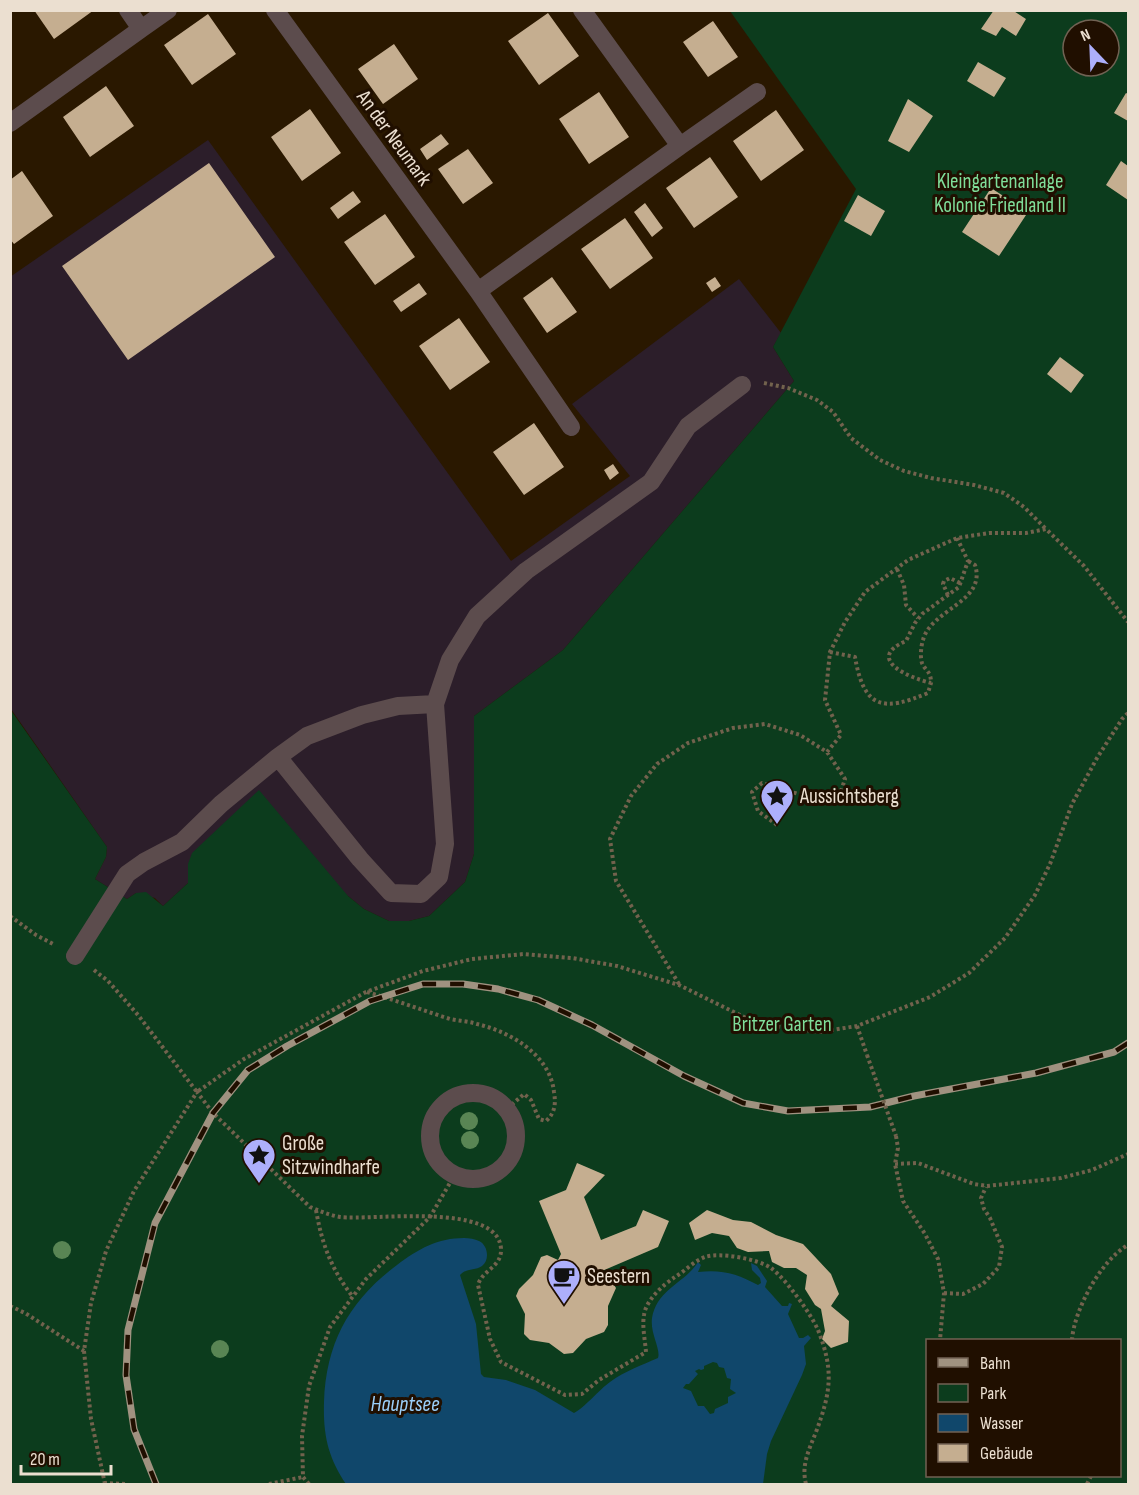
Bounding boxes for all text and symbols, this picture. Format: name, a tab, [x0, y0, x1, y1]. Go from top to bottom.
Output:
north arrow	[1061, 18, 1121, 78]
text: N	[1078, 25, 1093, 46]
street label: An der Neumark	[350, 85, 437, 191]
park label: Kleingartenanlage Kolonie Friedland II	[934, 169, 1066, 218]
place icon: Aussichtsberg	[759, 778, 795, 825]
place label: Aussichtsberg	[799, 784, 899, 809]
park label: Britzer Garten	[732, 1012, 832, 1037]
place label: Große Sitzwindharfe	[282, 1131, 380, 1180]
place icon: Große Sitzwindharfe	[241, 1137, 277, 1184]
cafe icon: Seestern	[546, 1258, 582, 1305]
place label: Seestern	[587, 1264, 650, 1289]
legend	[926, 1339, 1121, 1477]
text: Bahn	[980, 1353, 1010, 1374]
text: Park	[980, 1383, 1006, 1404]
water label: Hauptsee	[370, 1391, 440, 1418]
text: Wasser	[980, 1413, 1023, 1434]
scale bar	[21, 1438, 111, 1476]
text: Gebäude	[980, 1443, 1033, 1464]
text: 20 m	[30, 1449, 60, 1470]

